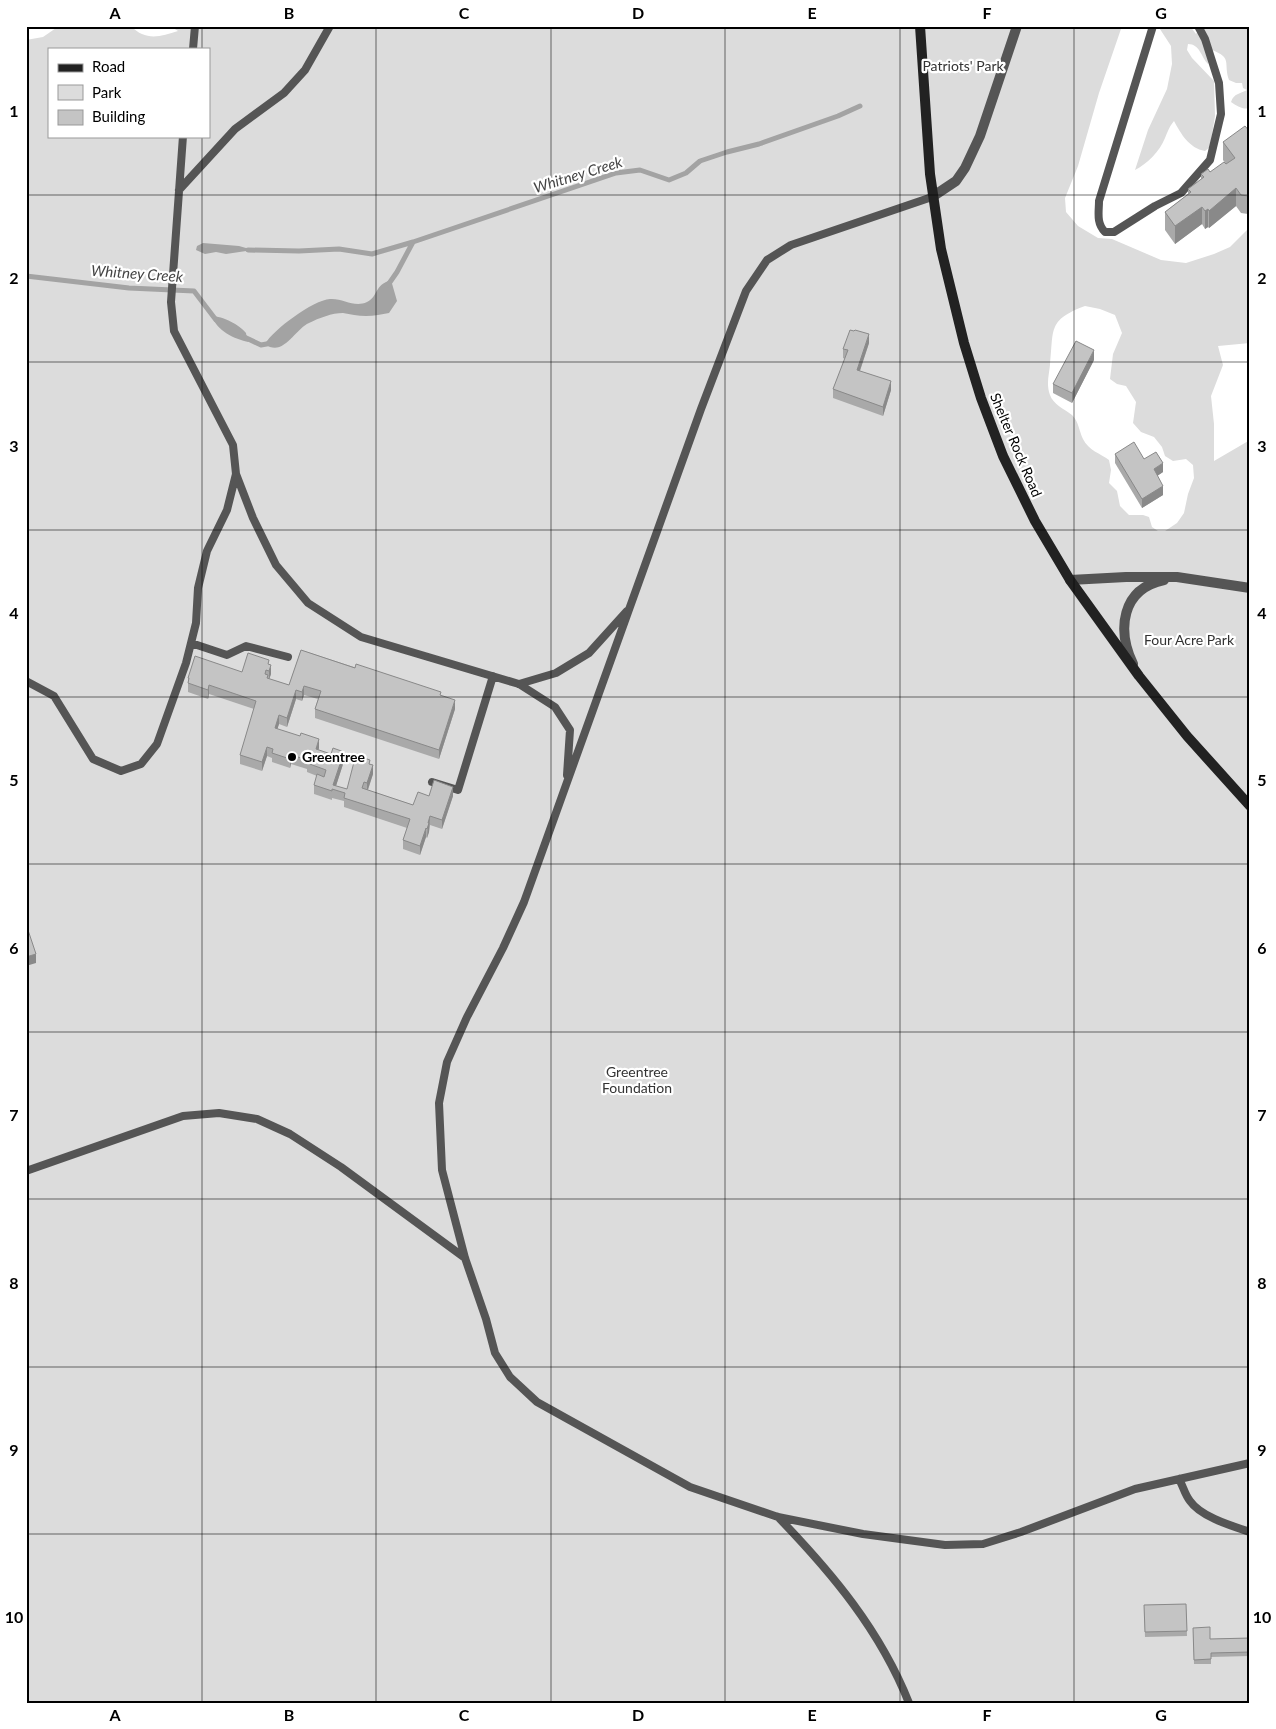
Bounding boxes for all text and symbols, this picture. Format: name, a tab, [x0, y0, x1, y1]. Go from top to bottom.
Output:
text: A	[108, 3, 121, 22]
text: B	[284, 3, 294, 22]
text: C	[459, 3, 470, 22]
text: D	[632, 3, 644, 22]
text: E	[807, 3, 817, 22]
text: F	[982, 3, 992, 22]
text: G	[1155, 3, 1167, 22]
legend	[48, 48, 210, 138]
text: Road	[92, 57, 125, 75]
park label: Patriots' Park	[922, 57, 1004, 74]
text: Park	[92, 83, 122, 101]
text: 1	[9, 101, 19, 120]
text: 1	[1257, 101, 1267, 120]
text: Building	[92, 107, 145, 125]
water label: Whitney Creek	[531, 152, 625, 196]
water label: Whitney Creek	[91, 261, 184, 285]
text: 2	[9, 268, 19, 287]
text: 2	[1257, 268, 1267, 287]
street label: Shelter Rock Road	[987, 390, 1046, 499]
text: 3	[9, 436, 19, 455]
text: 3	[1257, 436, 1267, 455]
text: 4	[9, 603, 19, 622]
text: 4	[1257, 603, 1267, 622]
park label: Four Acre Park	[1144, 631, 1235, 648]
place label: Greentree	[302, 748, 366, 765]
marker: Greentree	[286, 751, 298, 763]
text: 5	[9, 770, 19, 789]
text: 5	[1257, 770, 1267, 789]
text: 6	[9, 938, 19, 957]
text: 6	[1257, 938, 1267, 957]
park label: Greentree Foundation	[602, 1063, 672, 1096]
text: 7	[9, 1105, 19, 1124]
text: 7	[1257, 1105, 1267, 1124]
text: 8	[9, 1273, 19, 1292]
text: 8	[1257, 1273, 1267, 1292]
text: 9	[9, 1440, 19, 1459]
text: 9	[1257, 1440, 1267, 1459]
text: 10	[5, 1607, 23, 1626]
text: 10	[1253, 1607, 1271, 1626]
text: A	[108, 1705, 121, 1724]
text: B	[284, 1705, 294, 1724]
text: C	[459, 1705, 470, 1724]
text: D	[632, 1705, 644, 1724]
text: E	[807, 1705, 817, 1724]
text: F	[982, 1705, 992, 1724]
text: G	[1155, 1705, 1167, 1724]

